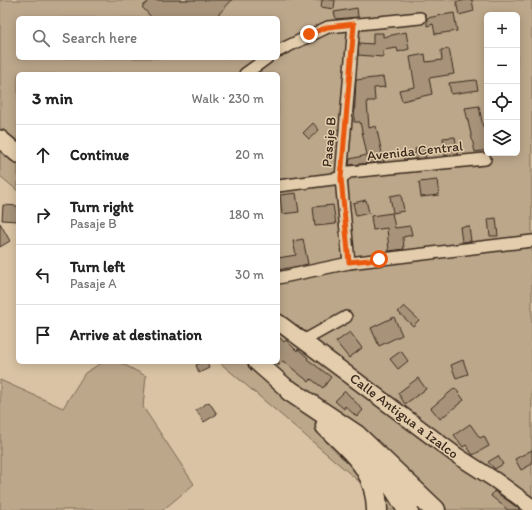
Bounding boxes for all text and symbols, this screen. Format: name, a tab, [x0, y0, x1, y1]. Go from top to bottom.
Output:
map controls	[484, 12, 520, 156]
button: +	[484, 12, 520, 48]
search box	[16, 16, 280, 60]
route end	[300, 25, 318, 43]
icon: search	[30, 27, 52, 49]
text: Search here	[62, 29, 137, 47]
button: −	[484, 48, 520, 84]
button: locate	[484, 84, 520, 120]
text: 3 min	[32, 88, 73, 108]
text: Walk · 230 m	[192, 91, 264, 106]
street label: Pasaje B	[318, 116, 340, 168]
button: layers	[484, 120, 520, 156]
street label: Avenida Central	[366, 138, 464, 164]
icon: ahead	[32, 144, 54, 166]
text: Continue	[70, 146, 129, 164]
text: 20 m	[235, 147, 264, 162]
text: Turn right	[70, 198, 134, 216]
icon: right	[32, 204, 54, 226]
text: 180 m	[229, 207, 264, 222]
text: Pasaje B	[70, 216, 117, 231]
route start	[370, 250, 388, 268]
text: Turn left	[70, 258, 125, 276]
icon: left	[32, 264, 54, 286]
text: 30 m	[235, 267, 264, 282]
text: Pasaje A	[70, 276, 117, 291]
icon: arrive	[32, 324, 54, 346]
text: Arrive at destination	[70, 326, 202, 344]
street label: Calle Antigua a Izalco	[346, 370, 462, 462]

